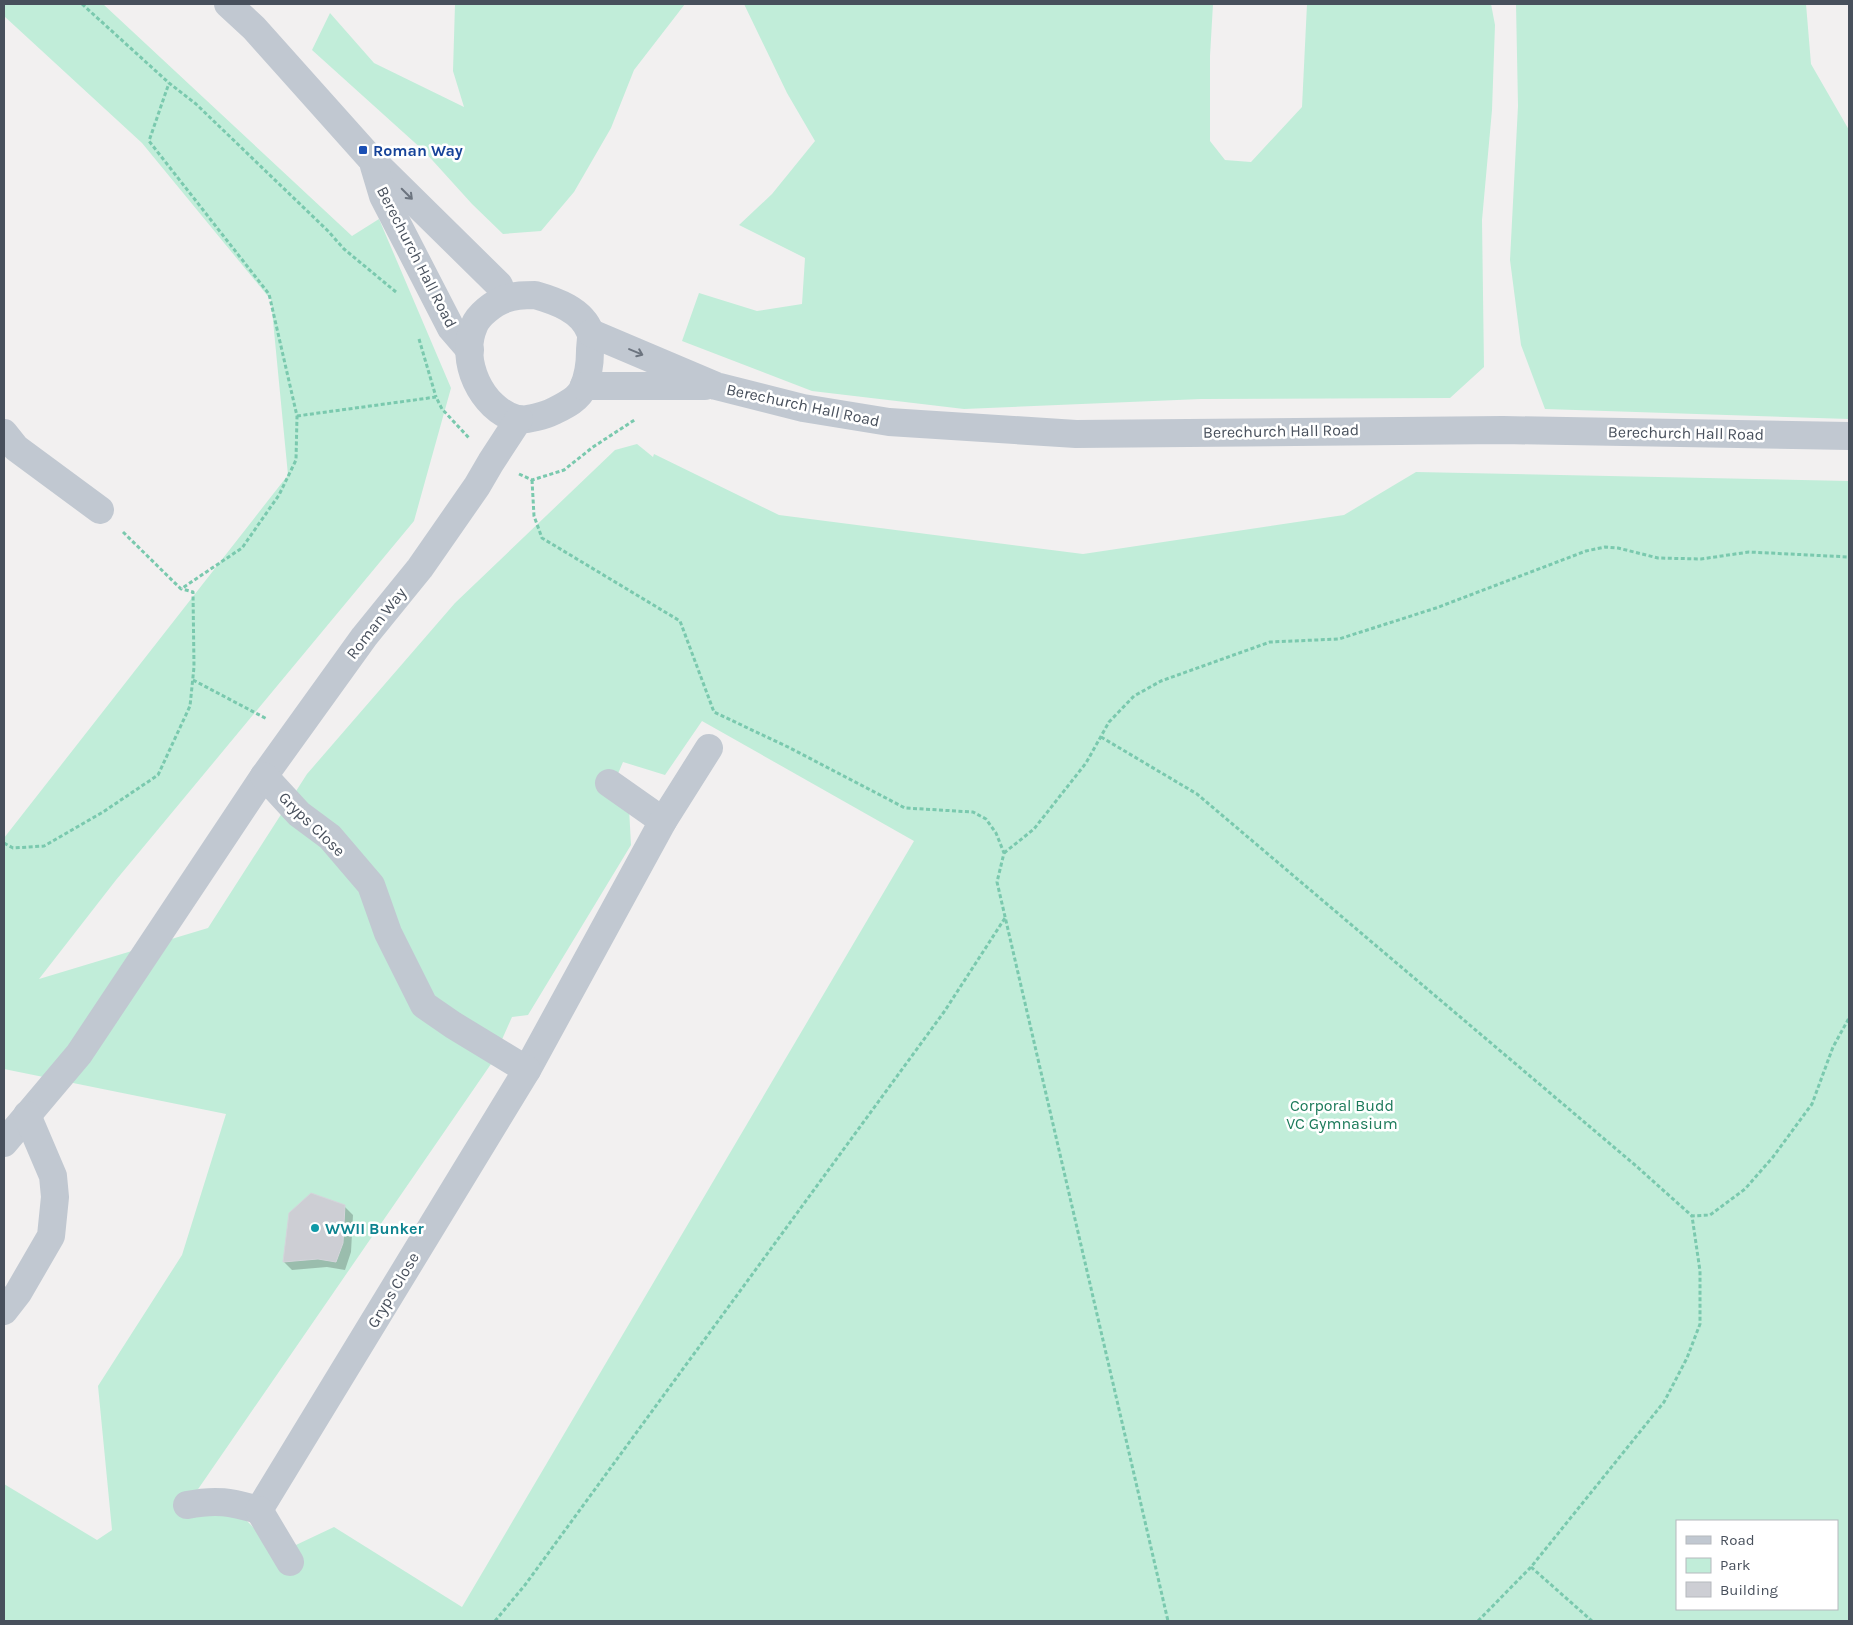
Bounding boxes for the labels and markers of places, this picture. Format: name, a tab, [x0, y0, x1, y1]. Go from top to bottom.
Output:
place label: Roman Way	[373, 141, 463, 160]
marker: Roman Way	[357, 144, 369, 156]
place label: WWII Bunker	[325, 1219, 424, 1238]
marker: WWII Bunker	[309, 1222, 321, 1234]

